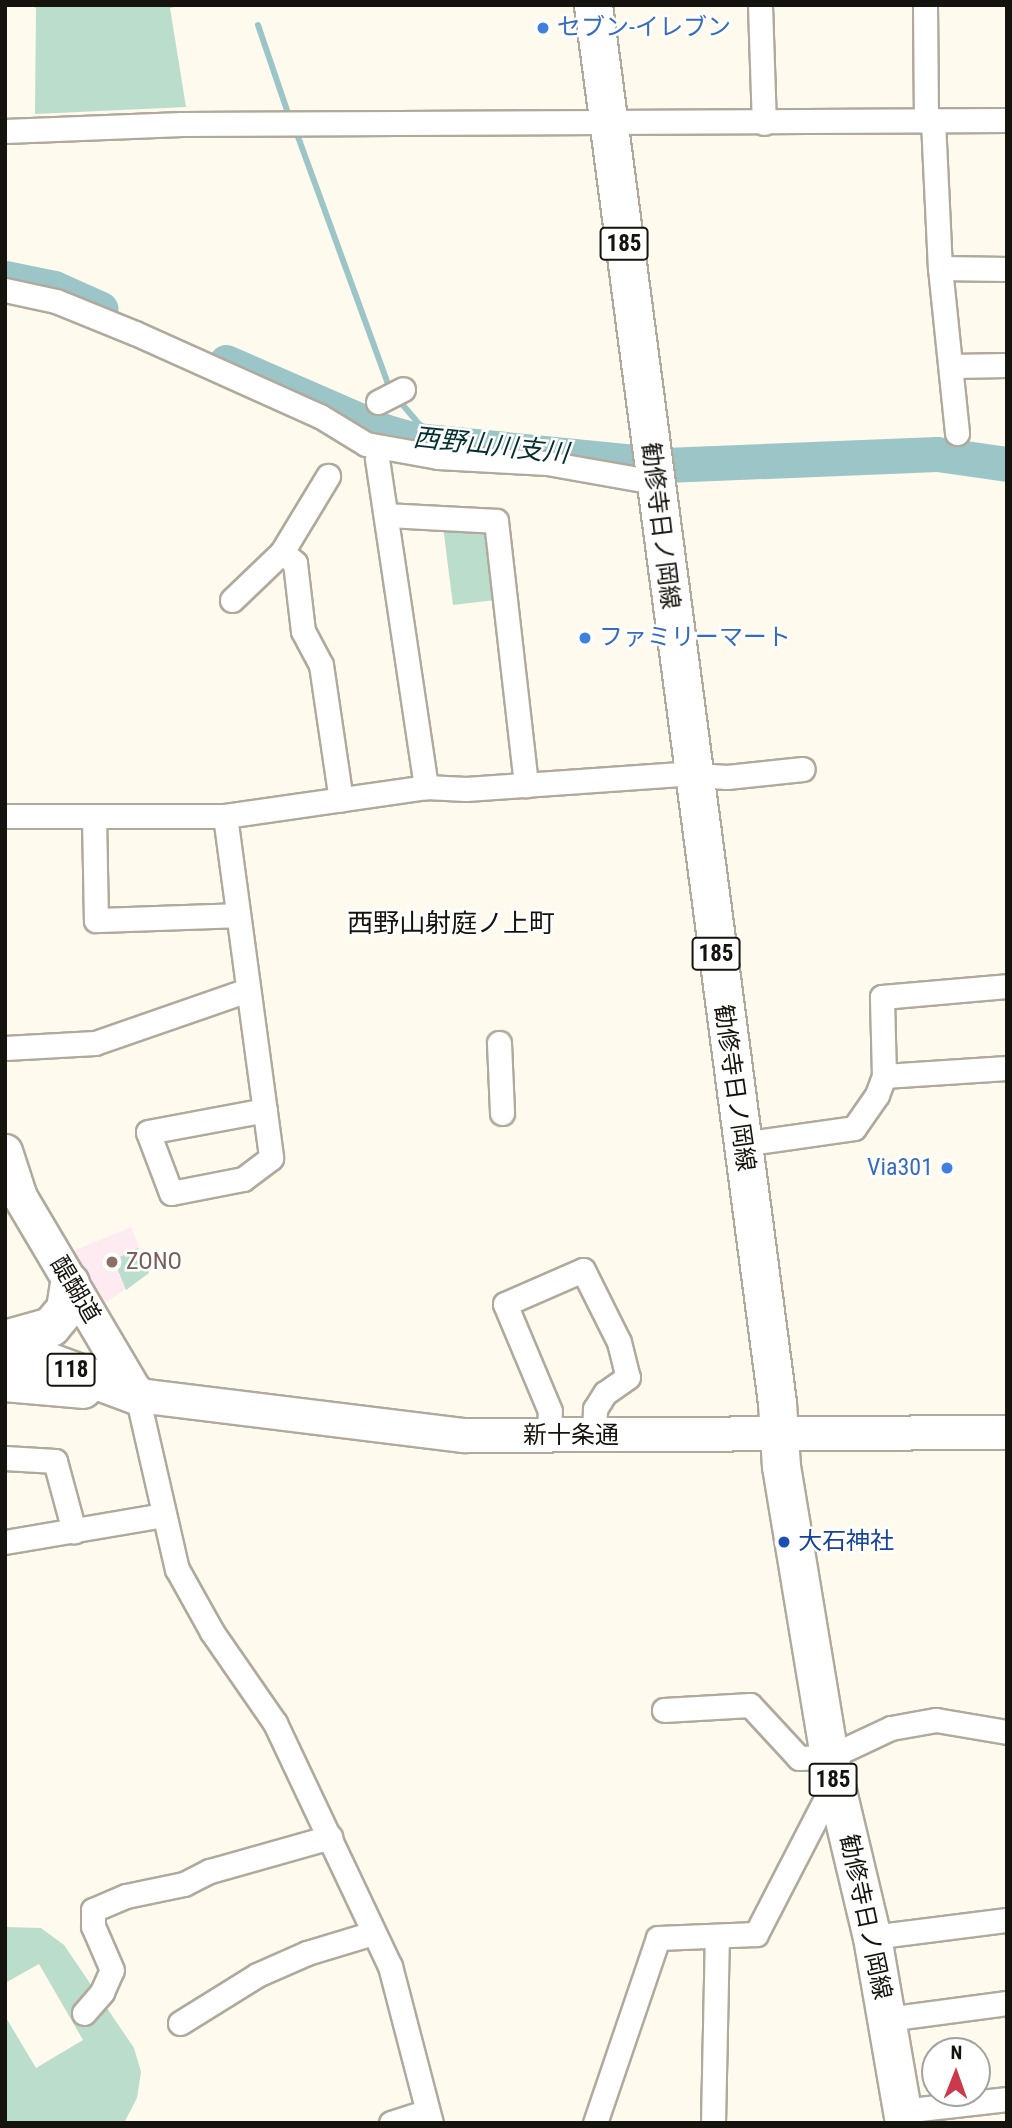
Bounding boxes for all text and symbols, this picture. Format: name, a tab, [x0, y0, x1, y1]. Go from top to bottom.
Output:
place label: セブン-イレブン	[557, 14, 731, 42]
marker: セブン-イレブン	[535, 20, 551, 36]
road number: 185	[600, 224, 648, 264]
water label: 西野山川支川	[412, 422, 570, 470]
street label: 勧修寺日ノ岡線	[635, 441, 685, 611]
place label: ファミリーマート	[599, 624, 791, 652]
marker: ファミリーマート	[577, 630, 593, 646]
district label: 西野山射庭ノ上町	[347, 908, 555, 940]
road number: 185	[692, 934, 740, 973]
street label: 勧修寺日ノ岡線	[708, 1003, 760, 1173]
place label: Via301	[867, 1154, 933, 1182]
marker: Via301	[939, 1160, 955, 1176]
place label: ZONO	[126, 1248, 182, 1276]
street label: 醍醐道	[44, 1252, 106, 1328]
marker: ZONO	[104, 1254, 120, 1270]
road number: 118	[46, 1350, 96, 1390]
street label: 新十条通	[523, 1422, 619, 1450]
place label: 大石神社	[798, 1528, 894, 1556]
marker: 大石神社	[776, 1534, 792, 1550]
road number: 185	[808, 1760, 858, 1800]
street label: 勧修寺日ノ岡線	[833, 1832, 897, 2002]
north arrow	[921, 2037, 991, 2107]
text: N	[950, 2041, 962, 2064]

